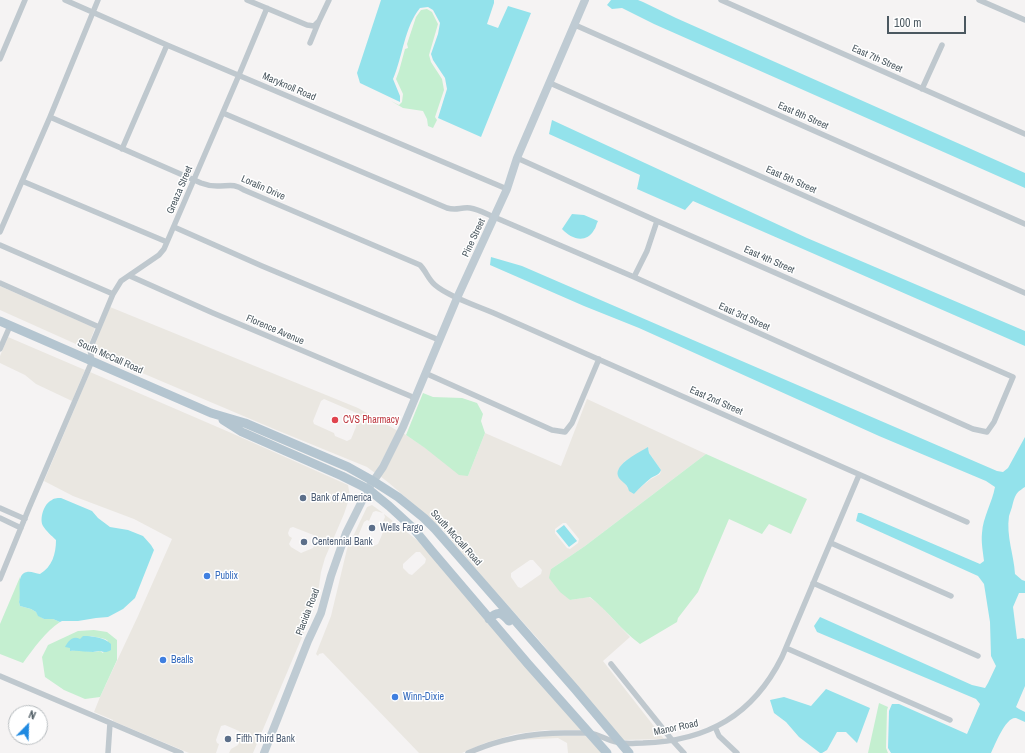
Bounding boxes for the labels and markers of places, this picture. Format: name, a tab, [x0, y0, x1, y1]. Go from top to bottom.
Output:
place label: CVS Pharmacy	[343, 414, 399, 426]
marker: CVS Pharmacy	[330, 415, 340, 425]
place label: Bank of America	[311, 492, 372, 504]
marker: Bank of America	[298, 493, 308, 503]
place label: Wells Fargo	[380, 522, 423, 534]
marker: Wells Fargo	[367, 523, 377, 533]
place label: Centennial Bank	[312, 536, 373, 548]
marker: Centennial Bank	[299, 537, 309, 547]
place label: Publix	[215, 570, 238, 582]
marker: Publix	[202, 571, 212, 581]
place label: Bealls	[171, 654, 193, 666]
marker: Bealls	[158, 655, 168, 665]
place label: Winn-Dixie	[403, 691, 444, 703]
marker: Winn-Dixie	[390, 692, 400, 702]
place label: Fifth Third Bank	[236, 733, 295, 745]
marker: Fifth Third Bank	[223, 734, 233, 744]

